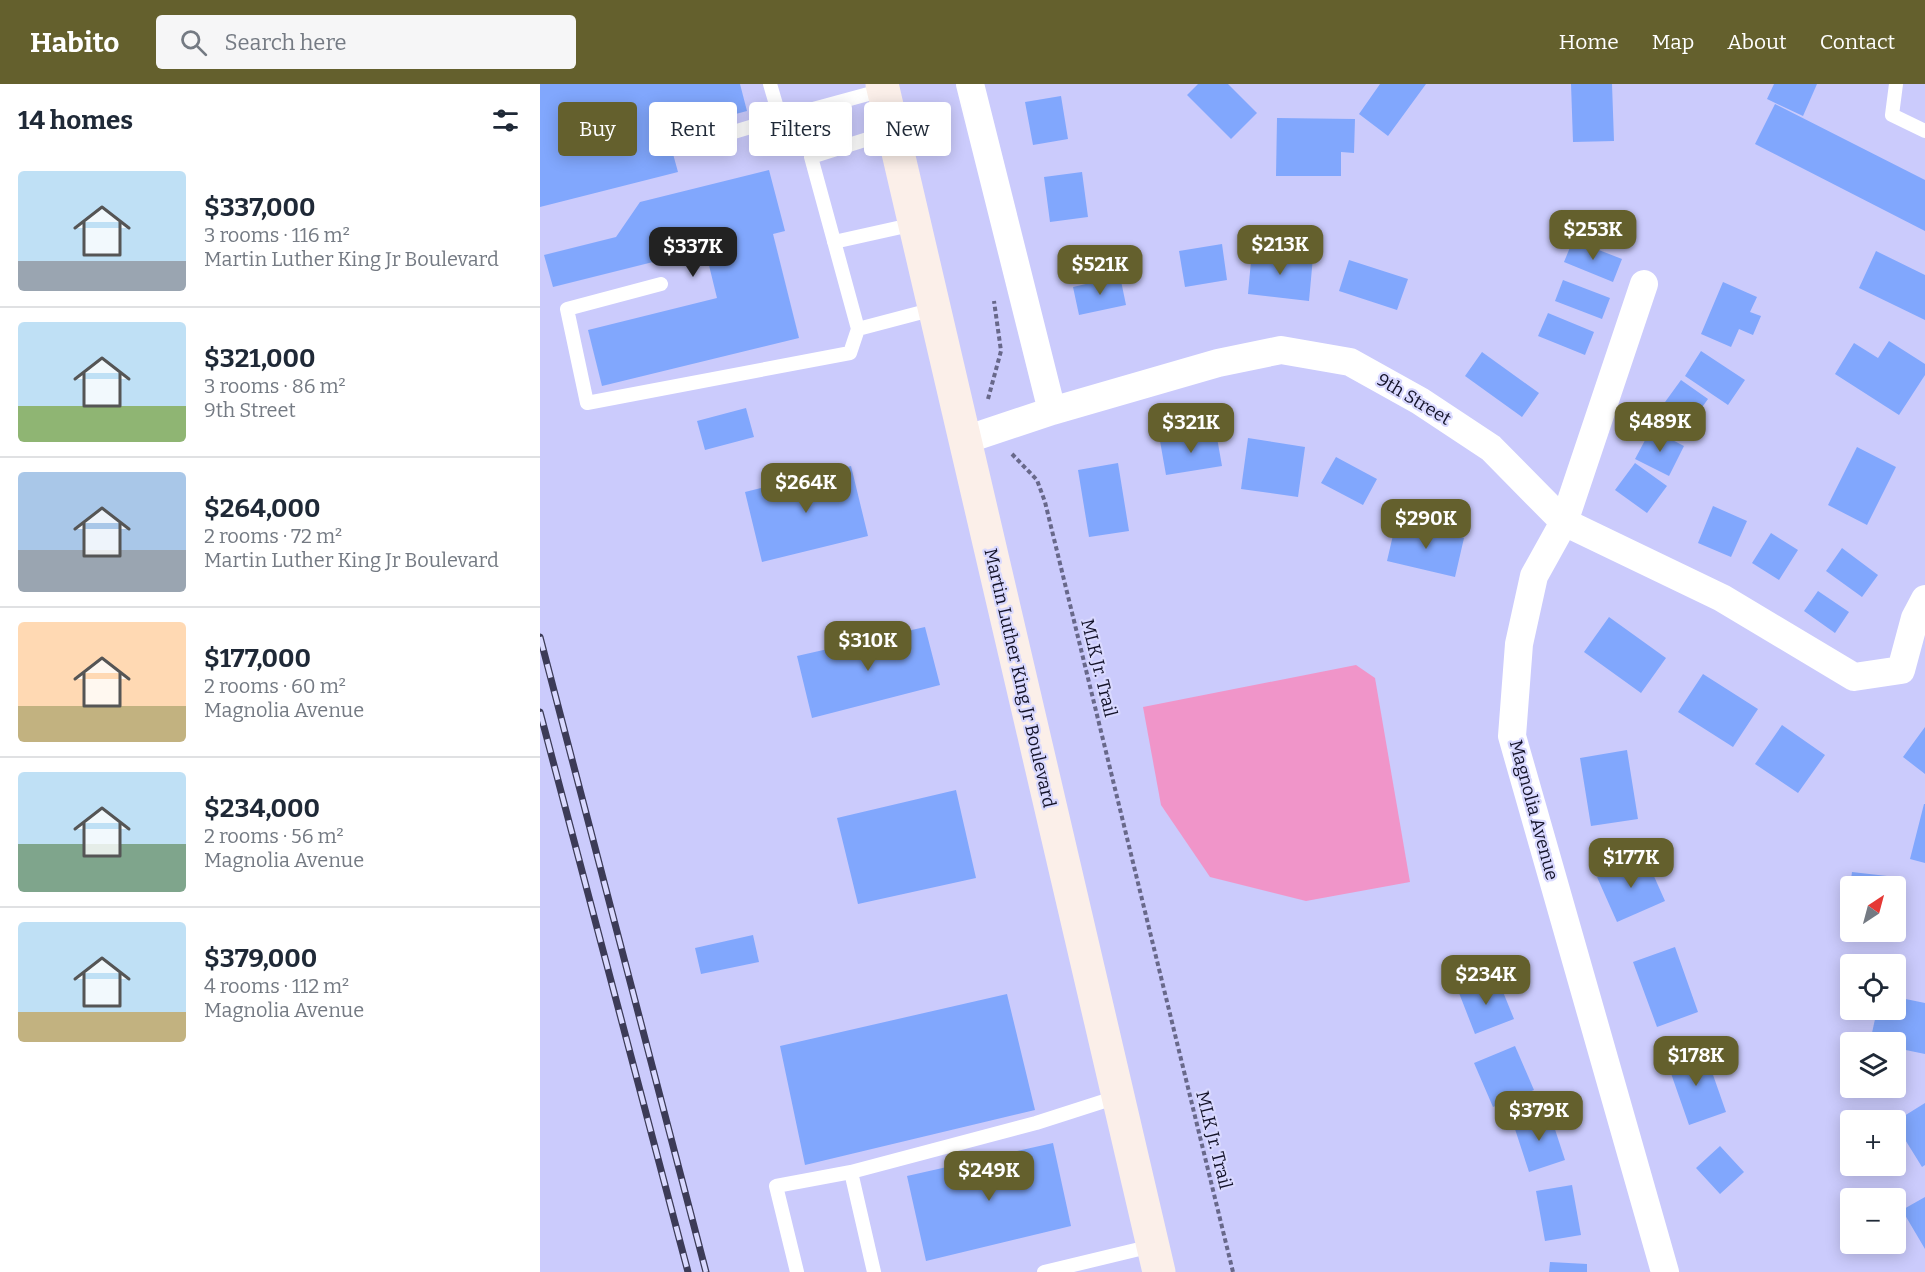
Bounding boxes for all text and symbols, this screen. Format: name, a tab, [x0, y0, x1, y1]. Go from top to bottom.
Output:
search box	[156, 15, 576, 69]
text: Habito	[30, 26, 120, 59]
icon: search	[177, 26, 210, 59]
text: Search here	[225, 29, 347, 56]
text: Home	[1559, 29, 1619, 55]
text: Map	[1652, 29, 1694, 55]
text: About	[1727, 29, 1787, 55]
text: Contact	[1820, 29, 1895, 55]
chip: Buy	[558, 102, 637, 156]
chip: Rent	[649, 102, 737, 156]
chip: Filters	[749, 102, 852, 156]
chip: New	[864, 102, 951, 156]
icon: filters	[489, 104, 522, 137]
text: 14 homes	[18, 105, 133, 136]
text: $337,000	[204, 192, 315, 223]
icon: home	[66, 195, 138, 267]
pin: $253K	[1551, 210, 1635, 261]
text: $253K	[1563, 217, 1623, 241]
text: 3 rooms · 116 m²	[204, 223, 350, 247]
pin: $213K	[1238, 225, 1322, 276]
pin: $337K	[651, 227, 735, 278]
text: $213K	[1251, 232, 1309, 256]
text: $337K	[663, 234, 723, 258]
pin: $521K	[1058, 245, 1142, 296]
text: Martin Luther King Jr Boulevard	[204, 247, 499, 271]
text: $521K	[1071, 252, 1129, 276]
text: $321,000	[204, 343, 315, 374]
icon: home	[66, 346, 138, 418]
street label: 9th Street	[1373, 368, 1455, 430]
text: 3 rooms · 86 m²	[204, 374, 346, 398]
text: 9th Street	[204, 398, 296, 422]
pin: $489K	[1618, 402, 1702, 453]
pin: $321K	[1149, 403, 1233, 454]
text: $489K	[1629, 409, 1691, 433]
text: $321K	[1162, 410, 1220, 434]
pin: $264K	[764, 463, 848, 514]
text: $264K	[775, 470, 837, 494]
text: $264,000	[204, 493, 321, 524]
icon: home	[66, 496, 138, 568]
pin: $290K	[1384, 499, 1468, 550]
text: $290K	[1395, 506, 1457, 530]
text: 2 rooms · 72 m²	[204, 524, 342, 548]
street label: Martin Luther King Jr Boulevard	[979, 546, 1061, 810]
text: Martin Luther King Jr Boulevard	[204, 548, 499, 572]
street label: MLK Jr. Trail	[1076, 617, 1122, 719]
pin: $310K	[826, 621, 910, 672]
text: $310K	[838, 628, 898, 652]
text: $177,000	[204, 643, 311, 674]
icon: home	[66, 646, 138, 718]
text: 2 rooms · 60 m²	[204, 674, 346, 698]
text: Magnolia Avenue	[204, 698, 364, 722]
street label: Magnolia Avenue	[1505, 738, 1563, 882]
text: $234,000	[204, 793, 320, 824]
icon: home	[66, 796, 138, 868]
text: 2 rooms · 56 m²	[204, 824, 344, 848]
pin: $177K	[1589, 838, 1673, 889]
text: $177K	[1603, 845, 1659, 869]
text: Magnolia Avenue	[204, 848, 364, 872]
north arrow	[1840, 876, 1906, 942]
map controls	[1840, 876, 1906, 1254]
text: $379,000	[204, 943, 317, 974]
icon: home	[66, 946, 138, 1018]
button: locate	[1840, 954, 1906, 1020]
pin: $234K	[1444, 955, 1528, 1006]
text: $234K	[1455, 962, 1517, 986]
text: 4 rooms · 112 m²	[204, 974, 349, 998]
text: Magnolia Avenue	[204, 998, 364, 1022]
button: layers	[1840, 1032, 1906, 1098]
pin: $178K	[1654, 1036, 1738, 1087]
text: $178K	[1668, 1043, 1724, 1067]
street label: MLK Jr. Trail	[1191, 1089, 1237, 1191]
pin: $379K	[1497, 1091, 1581, 1142]
text: $379K	[1509, 1098, 1569, 1122]
button: +	[1840, 1110, 1906, 1176]
pin: $249K	[947, 1151, 1031, 1202]
text: $249K	[958, 1158, 1020, 1182]
button: −	[1840, 1188, 1906, 1254]

